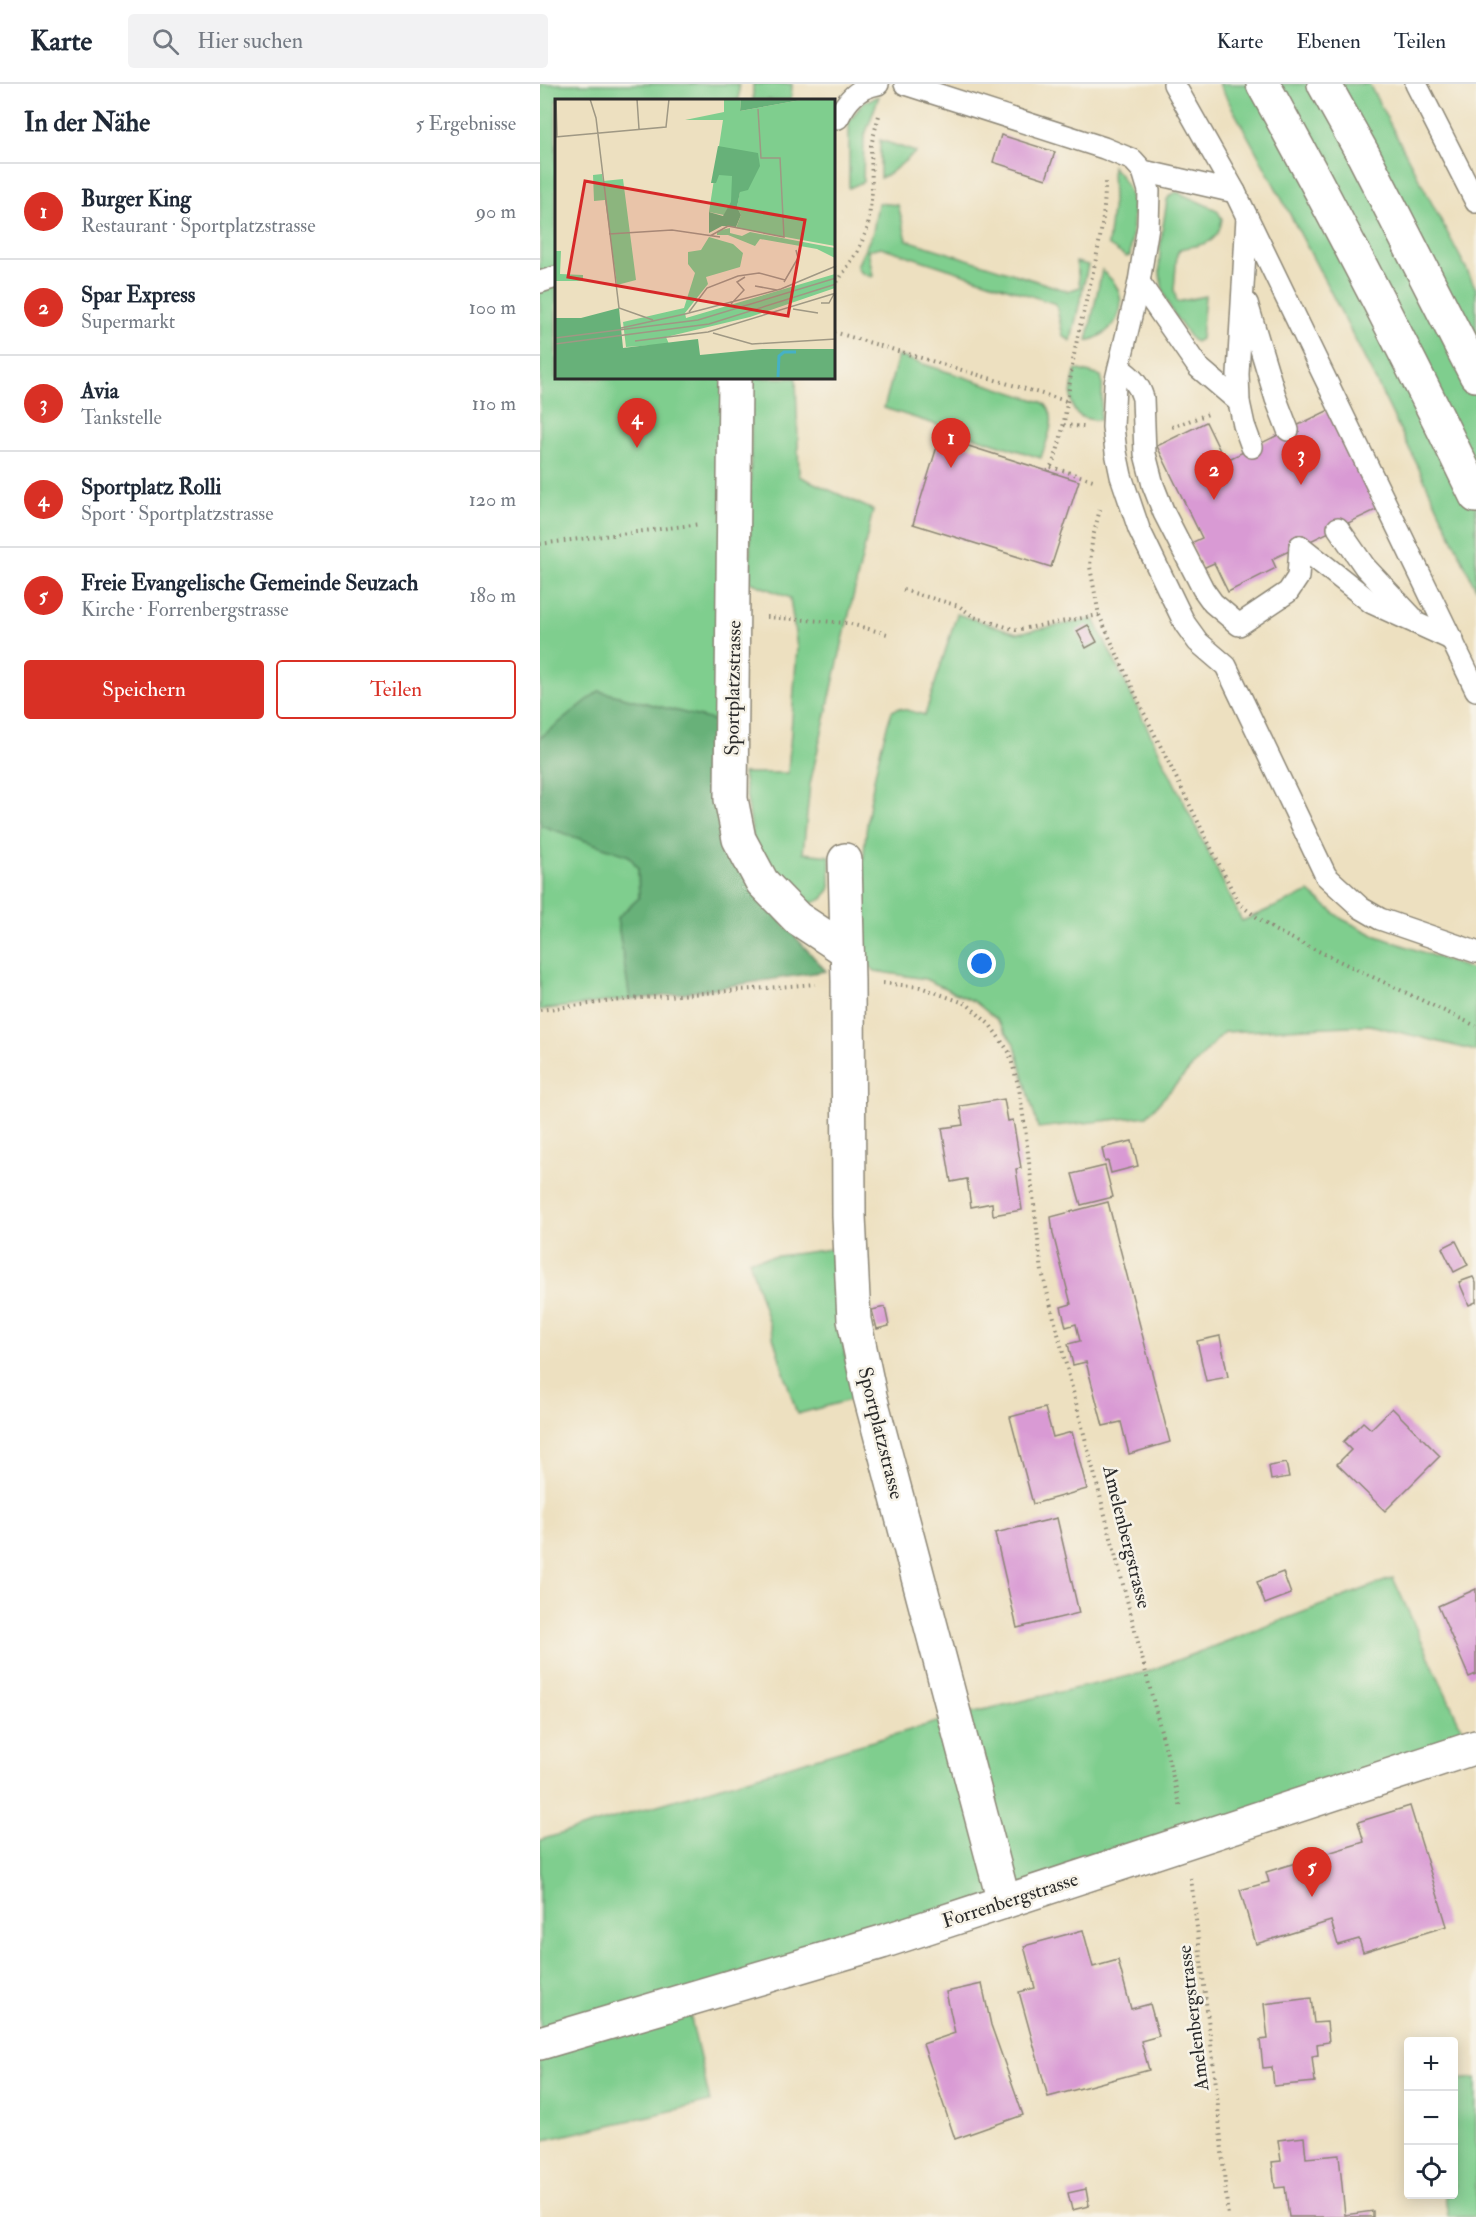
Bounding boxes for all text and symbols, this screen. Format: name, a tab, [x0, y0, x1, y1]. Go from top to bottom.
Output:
search box	[128, 14, 548, 68]
text: Karte	[30, 24, 92, 59]
icon: search	[149, 25, 182, 58]
text: Hier suchen	[197, 27, 303, 55]
text: Karte	[1216, 28, 1263, 55]
text: Ebenen	[1296, 28, 1361, 55]
text: Teilen	[1394, 28, 1446, 55]
inset map	[555, 99, 836, 380]
text: In der Nähe	[24, 107, 150, 139]
text: 5 Ergebnisse	[416, 111, 516, 136]
text: Burger King	[81, 185, 191, 213]
text: 1	[40, 199, 47, 224]
text: 90 m	[476, 199, 516, 224]
text: Restaurant · Sportplatzstrasse	[81, 213, 316, 238]
text: Spar Express	[81, 281, 195, 309]
text: 2	[38, 295, 49, 320]
text: 100 m	[469, 295, 516, 320]
text: Supermarkt	[81, 309, 175, 334]
text: Avia	[81, 377, 119, 405]
text: 3	[40, 391, 47, 416]
text: 110 m	[472, 391, 516, 416]
pin: 4	[618, 398, 656, 448]
text: Tankstelle	[81, 405, 162, 430]
pin: 1	[932, 418, 970, 468]
pin: 3	[1282, 436, 1320, 485]
pin: 2	[1194, 450, 1234, 500]
text: Sportplatz Rolli	[81, 473, 221, 501]
text: 4	[38, 487, 49, 512]
text: 120 m	[469, 487, 516, 512]
text: Sport · Sportplatzstrasse	[81, 501, 274, 526]
text: Freie Evangelische Gemeinde Seuzach	[81, 569, 418, 597]
text: 5	[39, 583, 48, 608]
text: 180 m	[469, 583, 516, 608]
text: Kirche · Forrenbergstrasse	[81, 597, 289, 622]
street label: Sportplatzstrasse	[719, 620, 748, 756]
button: Speichern	[24, 660, 264, 719]
button: Teilen	[276, 660, 516, 719]
your location	[967, 949, 996, 978]
street label: Sportplatzstrasse	[852, 1364, 910, 1502]
street label: Amelenbergstrasse	[1097, 1462, 1157, 1611]
pin: 5	[1292, 1848, 1332, 1897]
street label: Forrenbergstrasse	[939, 1866, 1081, 1934]
street label: Amelenbergstrasse	[1172, 1944, 1214, 2093]
map controls	[1404, 2037, 1458, 2199]
button: +	[1404, 2037, 1458, 2091]
button: −	[1404, 2091, 1458, 2145]
button: locate	[1404, 2145, 1458, 2199]

